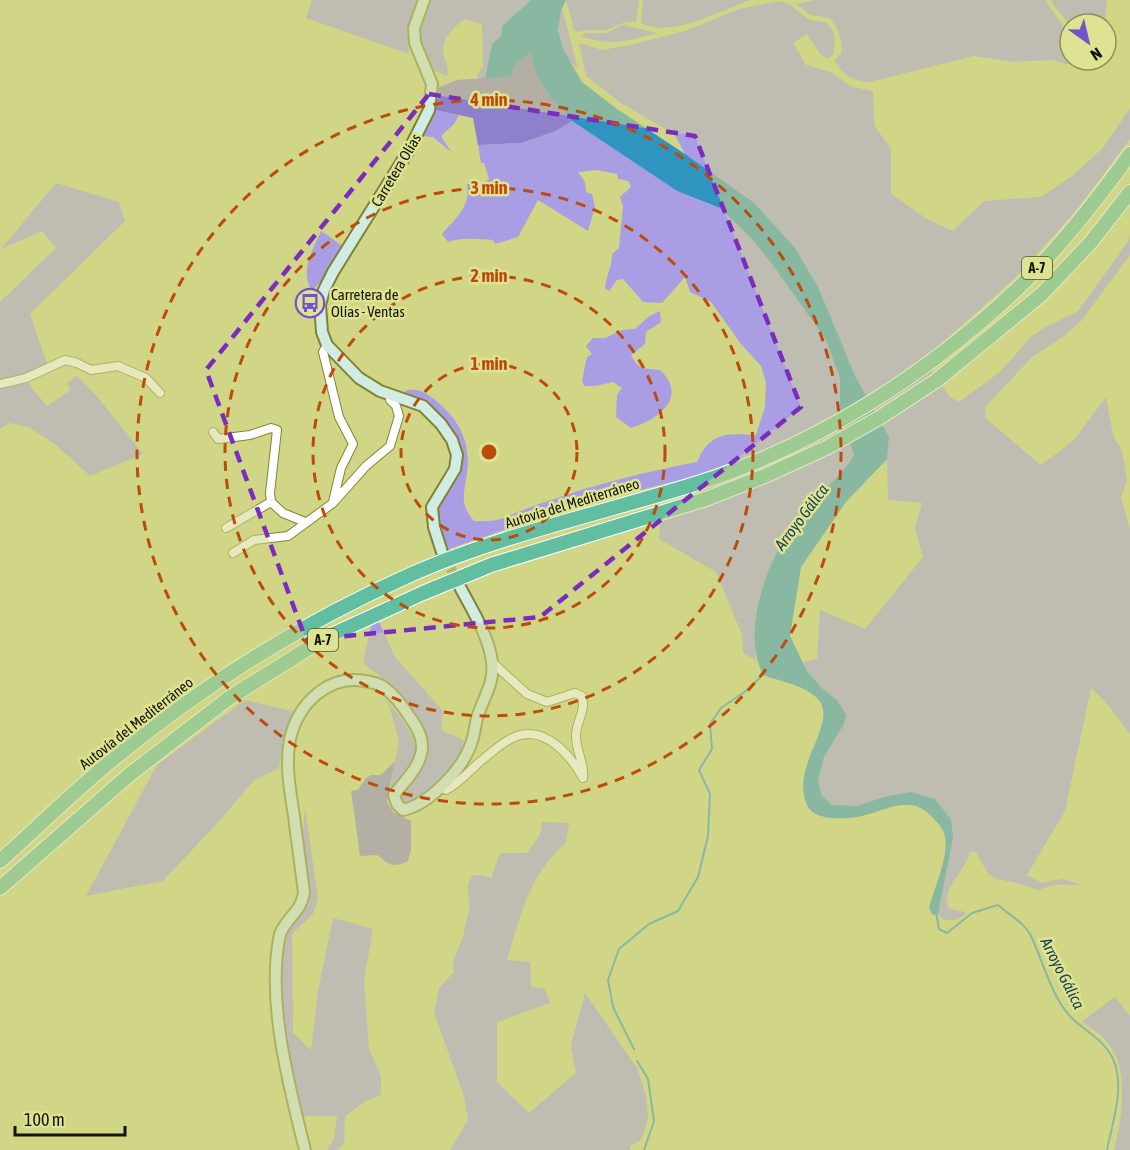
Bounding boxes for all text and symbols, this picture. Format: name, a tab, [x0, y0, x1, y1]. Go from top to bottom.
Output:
north arrow	[1058, 12, 1118, 72]
text: N	[1087, 44, 1105, 65]
text: 4 min	[470, 89, 508, 110]
street label: Carretera Olías	[368, 130, 424, 210]
text: 3 min	[471, 177, 508, 198]
road number: A-7	[1022, 257, 1052, 279]
text: 2 min	[471, 265, 508, 286]
place label: Carretera de Olías - Ventas	[331, 286, 405, 320]
bus stop icon: Carretera de Olías - Ventas	[294, 287, 326, 319]
text: 1 min	[471, 353, 508, 374]
centre of rings	[479, 442, 499, 462]
street label: Autovía del Mediterráneo	[503, 475, 641, 531]
water label: Arroyo Gálica	[770, 480, 833, 555]
road number: A-7	[308, 629, 338, 651]
street label: Autovía del Mediterráneo	[76, 673, 196, 773]
water label: Arroyo Gálica	[1036, 933, 1089, 1013]
scale bar	[15, 1099, 124, 1137]
text: 100 m	[24, 1109, 65, 1130]

